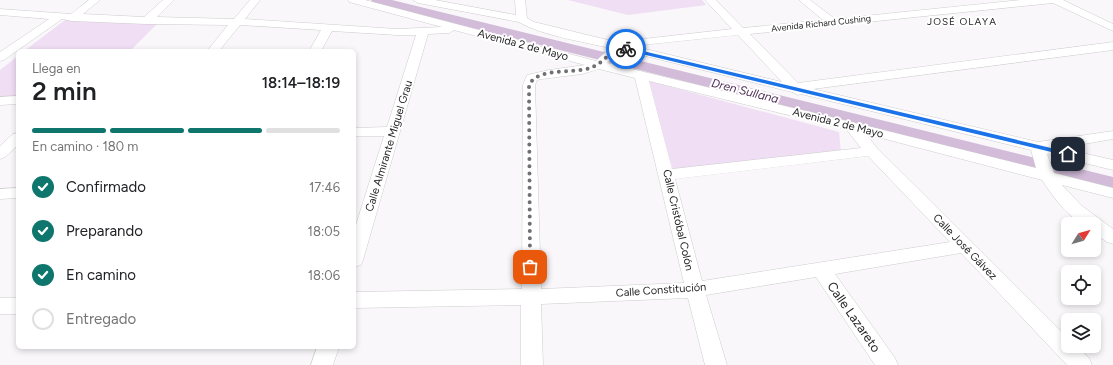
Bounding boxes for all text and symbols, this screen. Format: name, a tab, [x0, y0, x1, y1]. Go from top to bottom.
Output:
street label: Avenida Richard Cushing	[770, 12, 872, 34]
district label: JOSÉ OLAYA	[927, 15, 997, 28]
street label: Avenida 2 de Mayo	[476, 27, 570, 63]
courier	[606, 29, 646, 69]
icon: bike	[615, 38, 637, 60]
text: Llega en	[32, 61, 81, 76]
text: 18:14–18:19	[262, 74, 340, 92]
text: 2 min	[32, 75, 97, 107]
water label: Dren Sullana	[710, 76, 780, 106]
street label: Calle Almirante Miguel Grau	[363, 79, 415, 213]
street label: Avenida 2 de Mayo	[791, 105, 885, 141]
pin	[1051, 137, 1085, 171]
text: En camino · 180 m	[32, 139, 138, 154]
icon: home	[1057, 143, 1079, 165]
street label: Calle Cristóbal Colón	[660, 168, 696, 272]
icon: check	[32, 176, 54, 198]
text: Confirmado	[66, 178, 146, 196]
text: 17:46	[309, 180, 340, 195]
street label: Calle José Gálvez	[930, 211, 1000, 283]
north arrow	[1061, 217, 1101, 257]
map controls	[1061, 217, 1101, 353]
icon: check	[32, 220, 54, 242]
text: Preparando	[66, 222, 143, 240]
text: 18:05	[308, 224, 340, 239]
pin	[513, 250, 547, 284]
icon: bag	[519, 256, 541, 278]
icon: check	[32, 264, 54, 286]
button: locate	[1061, 265, 1101, 305]
text: En camino	[66, 266, 136, 284]
text: 18:06	[308, 268, 340, 283]
street label: Calle Lazareto	[824, 279, 884, 355]
street label: Calle Constitución	[615, 280, 707, 300]
text: Entregado	[66, 310, 136, 328]
button: layers	[1061, 313, 1101, 353]

